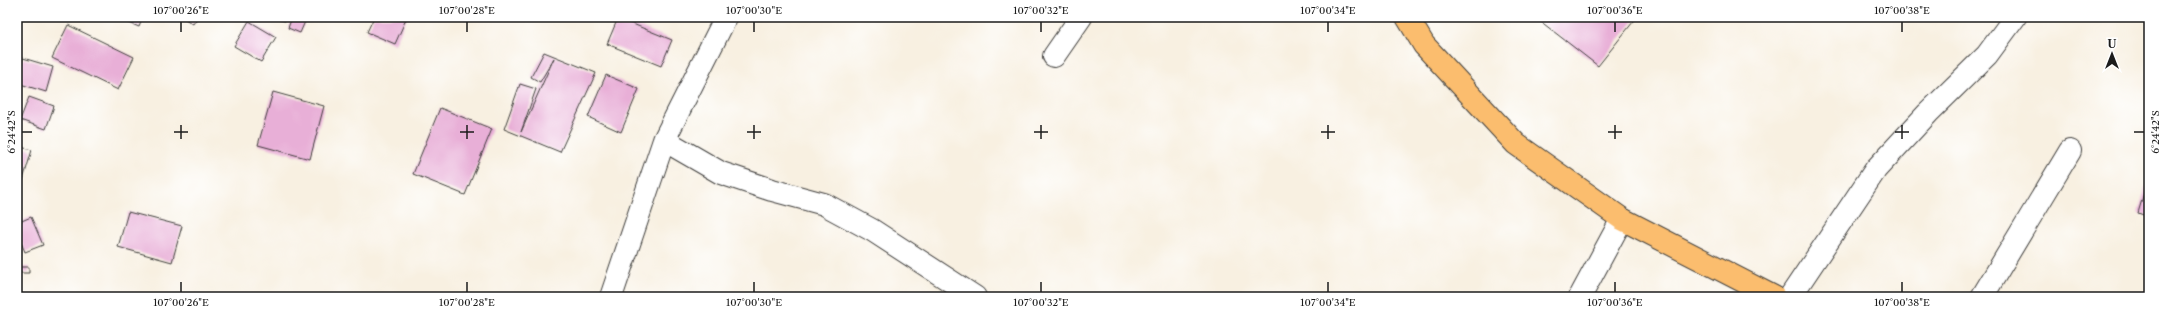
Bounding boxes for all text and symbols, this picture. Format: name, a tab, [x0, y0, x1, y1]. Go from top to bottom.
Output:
text: 107°00'26"E	[153, 4, 209, 17]
text: 107°00'28"E	[439, 4, 495, 17]
text: 107°00'30"E	[726, 4, 782, 17]
text: 107°00'32"E	[1013, 4, 1069, 17]
text: 107°00'34"E	[1300, 4, 1356, 17]
text: 107°00'36"E	[1587, 4, 1643, 17]
text: 107°00'38"E	[1874, 4, 1930, 17]
north arrow	[2092, 34, 2132, 74]
text: U	[2108, 37, 2117, 51]
text: 6°24'42"S	[5, 110, 18, 154]
text: 6°24'42"S	[2149, 110, 2162, 154]
text: 107°00'26"E	[153, 296, 209, 309]
text: 107°00'28"E	[439, 296, 495, 309]
text: 107°00'30"E	[726, 296, 782, 309]
text: 107°00'32"E	[1013, 296, 1069, 309]
text: 107°00'34"E	[1300, 296, 1356, 309]
text: 107°00'36"E	[1587, 296, 1643, 309]
text: 107°00'38"E	[1874, 296, 1930, 309]

